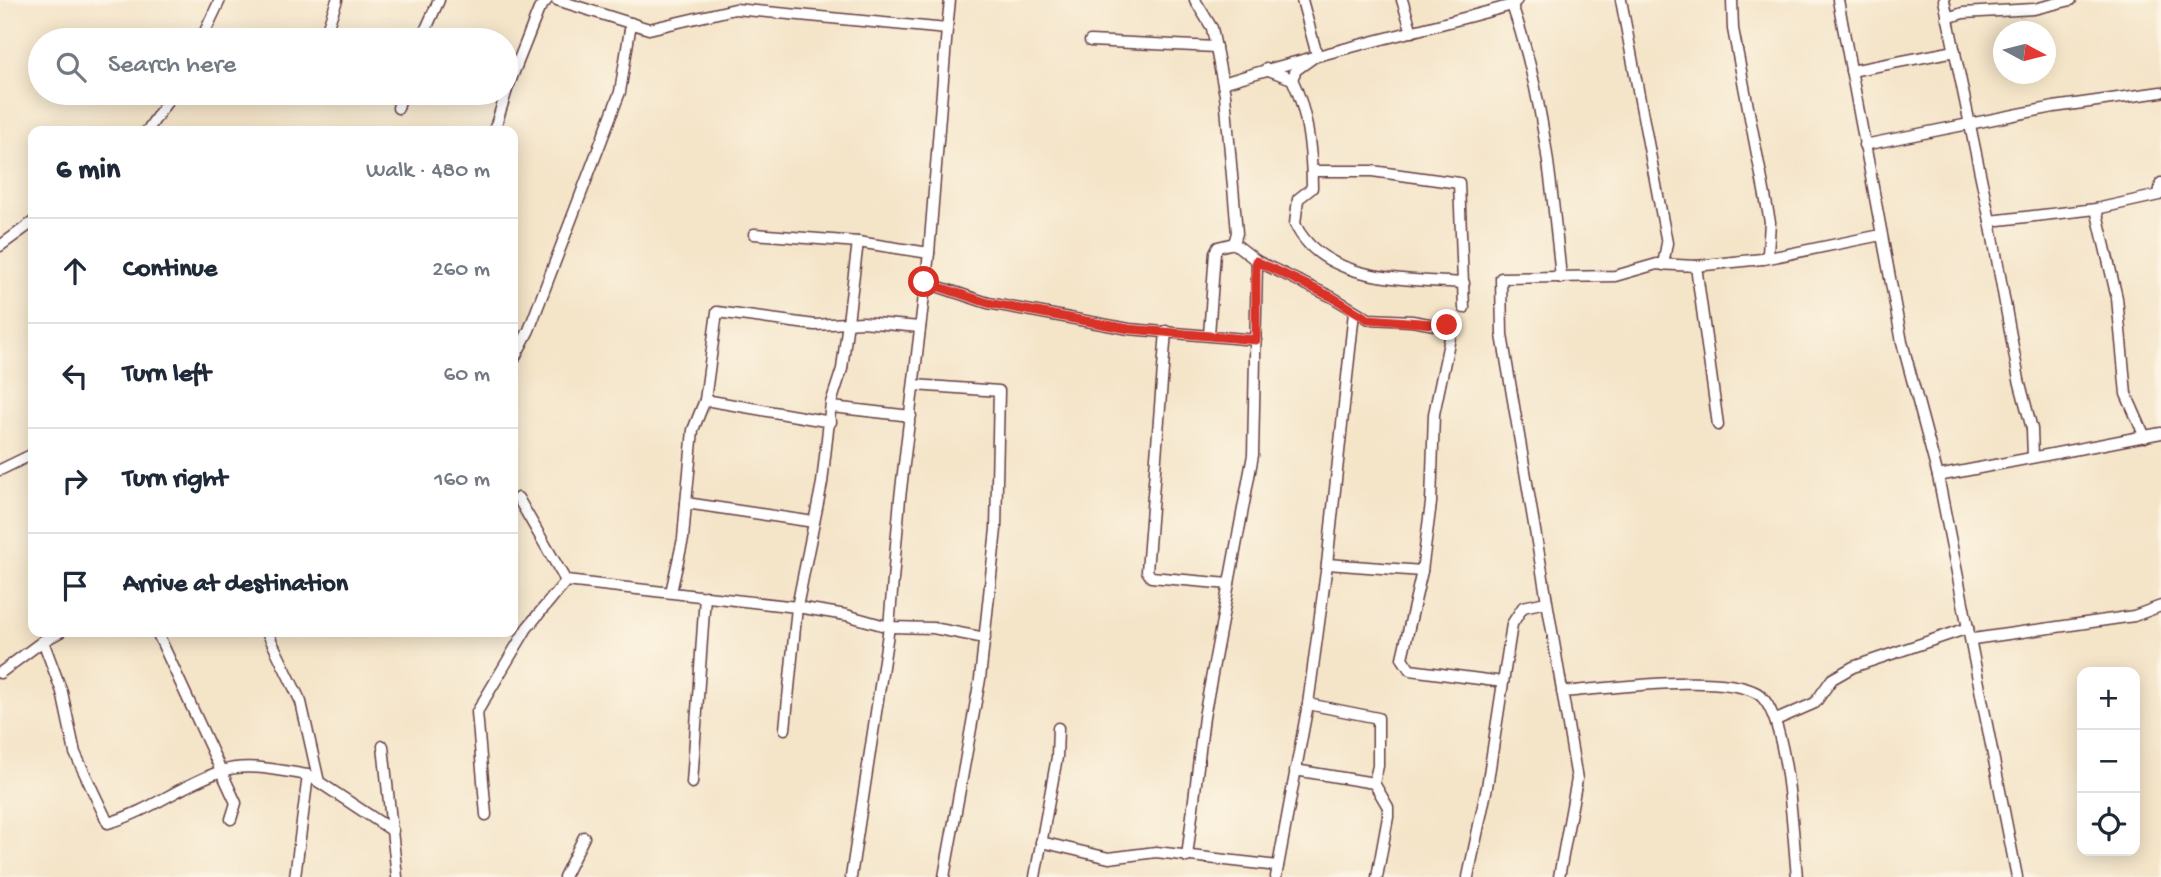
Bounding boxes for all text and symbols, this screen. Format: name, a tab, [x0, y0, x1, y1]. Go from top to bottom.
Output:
north arrow	[1993, 21, 2056, 84]
search box	[28, 28, 518, 105]
icon: search	[52, 48, 90, 86]
text: Search here	[108, 51, 236, 82]
text: 6 min	[56, 154, 120, 189]
text: Walk · 480 m	[366, 158, 490, 185]
icon: ahead	[56, 252, 94, 290]
text: Continue	[123, 255, 217, 286]
text: 260 m	[432, 257, 490, 284]
route start	[908, 266, 939, 297]
route end	[1431, 309, 1462, 340]
icon: left	[56, 357, 94, 395]
text: Turn left	[123, 360, 211, 391]
text: 60 m	[444, 362, 490, 389]
icon: right	[56, 462, 94, 500]
text: Turn right	[123, 465, 227, 496]
text: 160 m	[434, 467, 490, 494]
icon: arrive	[56, 567, 94, 605]
text: Arrive at destination	[123, 570, 348, 601]
map controls	[2077, 667, 2140, 856]
button: +	[2077, 667, 2140, 730]
button: −	[2077, 730, 2140, 793]
button: locate	[2077, 793, 2140, 856]

